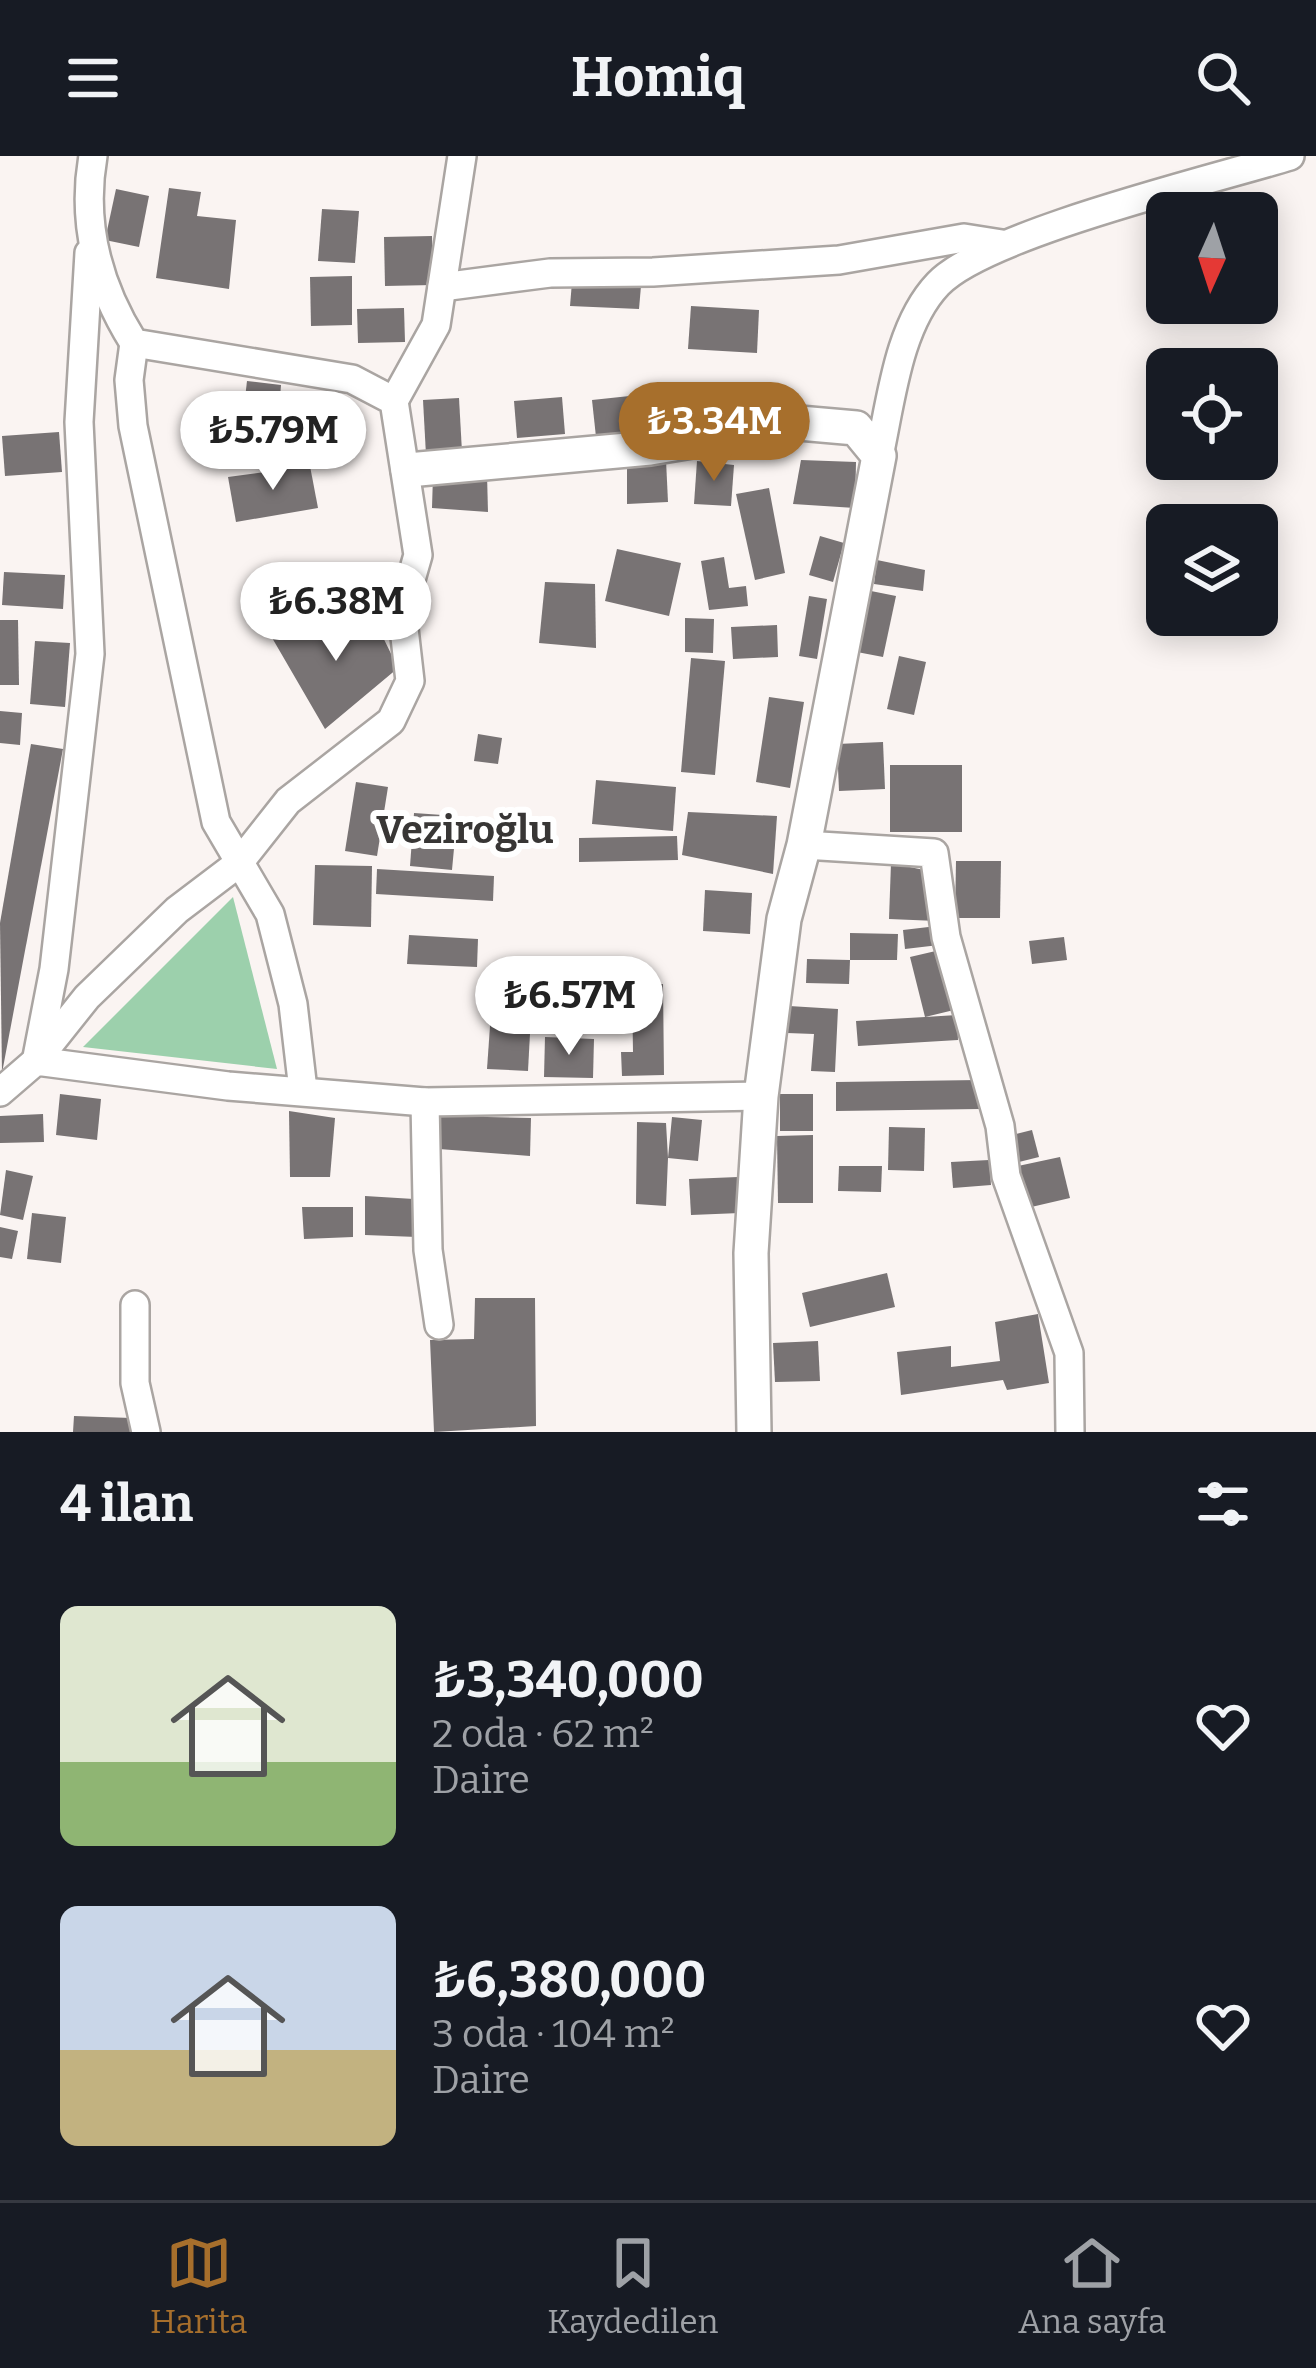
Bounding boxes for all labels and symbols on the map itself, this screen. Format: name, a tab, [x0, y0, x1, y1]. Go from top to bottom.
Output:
north arrow	[1146, 192, 1278, 324]
pin: ₺3.34M	[616, 382, 812, 484]
pin: ₺5.79M	[175, 391, 371, 493]
pin: ₺6.38M	[238, 562, 434, 664]
district label: Veziroğlu	[376, 807, 554, 853]
pin: ₺6.57M	[471, 956, 667, 1058]

